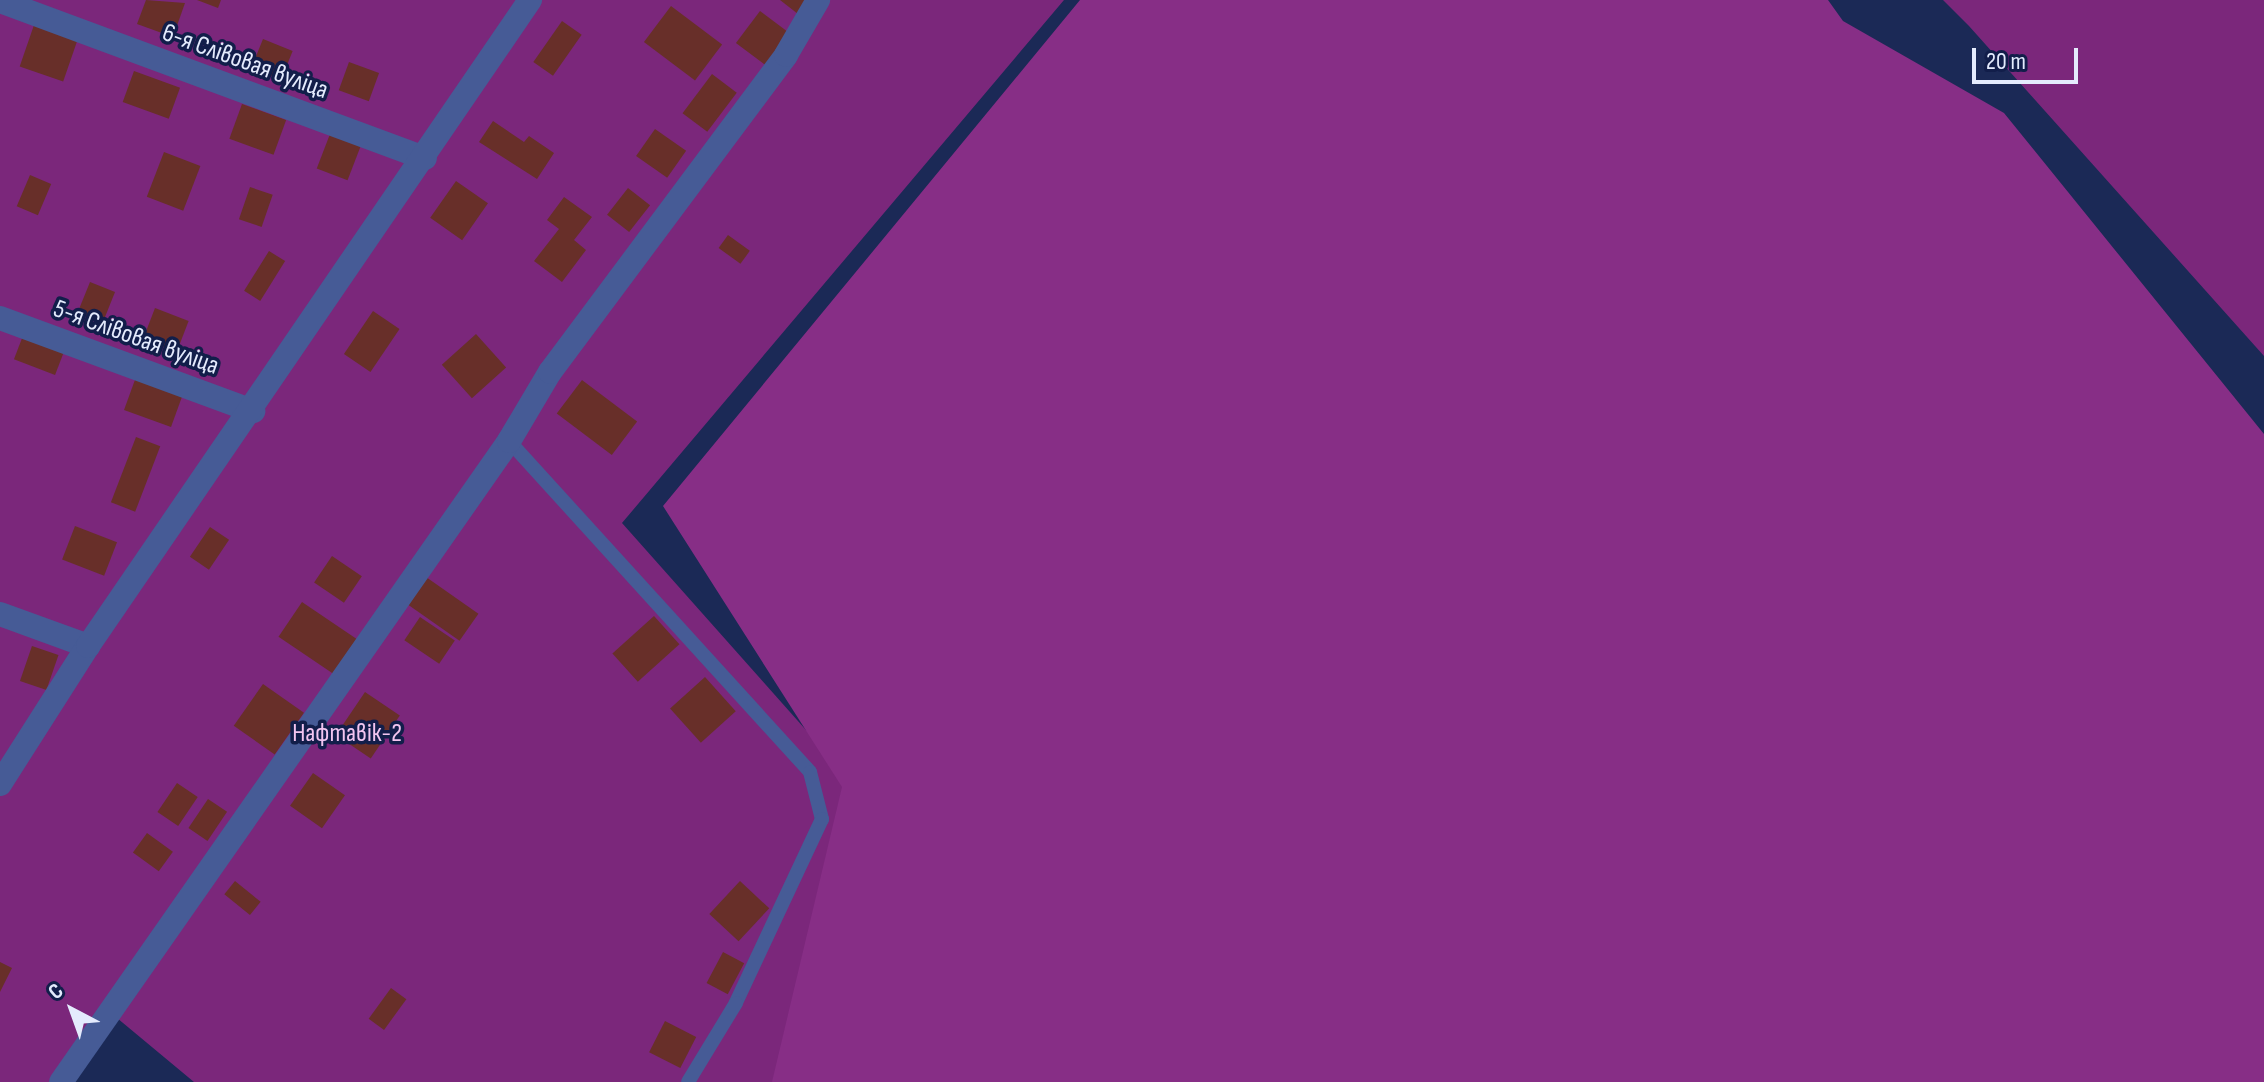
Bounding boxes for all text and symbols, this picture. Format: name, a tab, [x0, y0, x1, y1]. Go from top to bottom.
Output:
street label: 6-я Слівовая вуліца	[158, 18, 332, 106]
scale bar	[1976, 32, 2082, 82]
text: 20 m	[1986, 47, 2026, 76]
street label: 5-я Слівовая вуліца	[49, 294, 223, 382]
park label: Нафтавік-2	[292, 718, 402, 750]
north arrow	[32, 970, 112, 1050]
text: С	[43, 978, 69, 1005]

